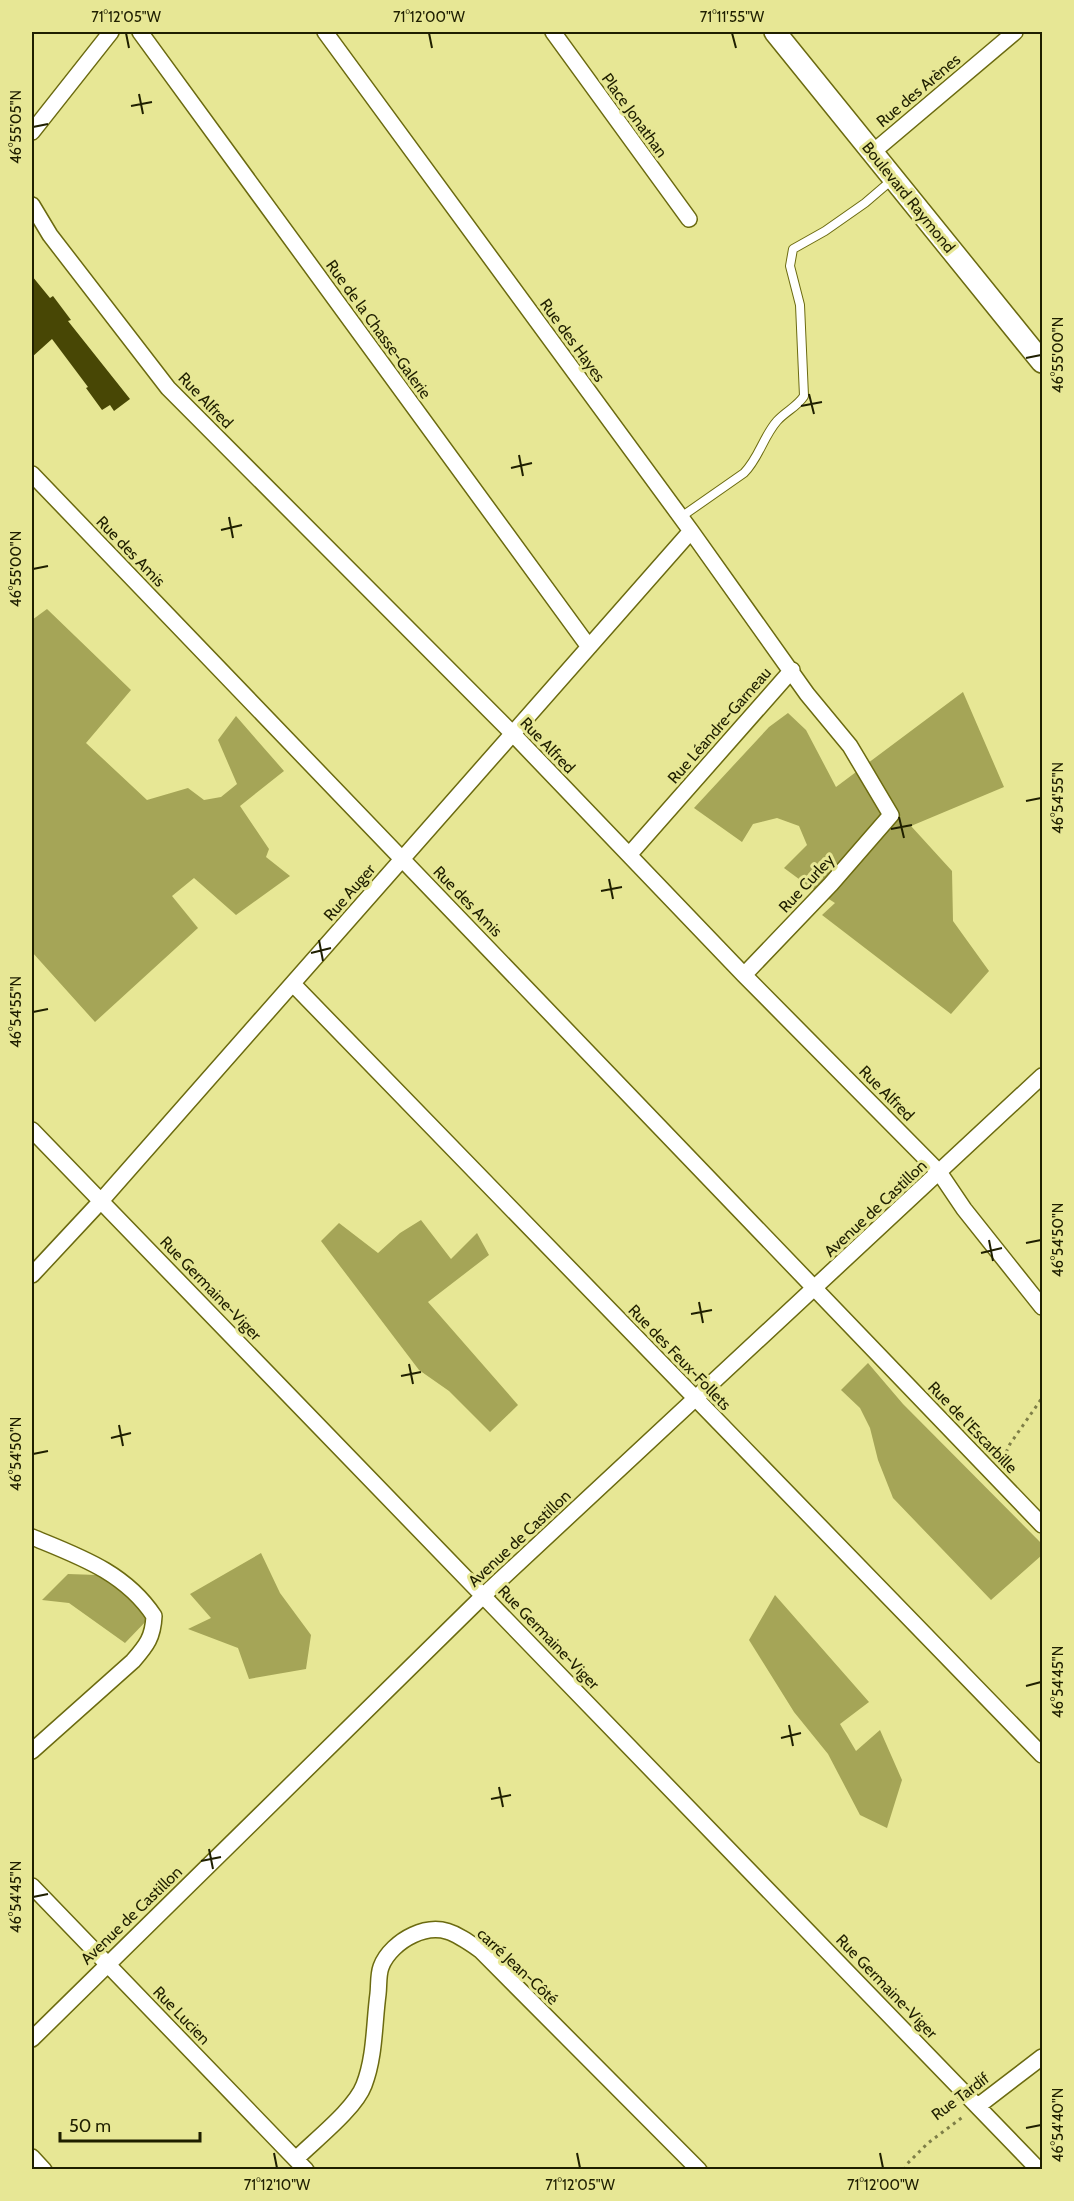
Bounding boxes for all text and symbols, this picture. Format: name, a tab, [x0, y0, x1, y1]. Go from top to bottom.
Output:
text: 71°12'05"W	[91, 8, 162, 26]
text: 71°12'00"W	[393, 8, 466, 26]
text: 71°11'55"W	[700, 8, 765, 26]
street label: Rue des Arènes	[873, 50, 964, 131]
street label: Place Jonathan	[598, 70, 671, 161]
text: 46°55'05"N	[7, 90, 25, 164]
street label: Boulevard Raymond	[858, 138, 959, 257]
street label: Rue de la Chasse-Galerie	[322, 256, 435, 402]
street label: Rue des Hayes	[536, 295, 609, 386]
text: 46°55'00"N	[1049, 317, 1067, 393]
street label: Rue Alfred	[174, 368, 237, 432]
street label: Rue des Amis	[92, 512, 169, 591]
text: 46°55'00"N	[7, 531, 25, 607]
street label: Rue Léandre-Garneau	[664, 663, 775, 787]
street label: Rue Alfred	[516, 713, 579, 777]
text: 46°54'55"N	[1049, 762, 1067, 834]
street label: Rue Curley	[775, 850, 838, 916]
street label: Rue Auger	[320, 859, 380, 925]
street label: Rue des Amis	[429, 862, 506, 941]
text: 46°54'55"N	[7, 976, 25, 1048]
street label: Rue Alfred	[855, 1062, 918, 1125]
street label: Avenue de Castillon	[820, 1156, 931, 1261]
text: 46°54'50"N	[1049, 1203, 1067, 1277]
street label: Rue Germaine-Viger	[156, 1232, 266, 1345]
street label: Rue des Feux-Follets	[624, 1301, 735, 1414]
street label: Rue de l'Escarbille	[924, 1378, 1021, 1477]
text: 46°54'50"N	[7, 1417, 25, 1491]
street label: Avenue de Castillon	[464, 1486, 575, 1591]
street label: Rue Germaine-Viger	[494, 1581, 604, 1694]
text: 46°54'45"N	[1049, 1646, 1067, 1718]
text: 46°54'45"N	[7, 1861, 25, 1933]
street label: Avenue de Castillon	[77, 1862, 186, 1968]
street label: carré Jean-Côté	[473, 1924, 562, 2009]
street label: Rue Germaine-Viger	[832, 1930, 942, 2043]
street label: Rue Lucien	[149, 1982, 214, 2048]
street label: Rue Tardif	[928, 2068, 993, 2124]
text: 46°54'40"N	[1049, 2088, 1067, 2162]
scale bar	[60, 2105, 200, 2143]
text: 50 m	[69, 2115, 111, 2137]
text: 71°12'10"W	[244, 2176, 311, 2194]
text: 71°12'05"W	[545, 2176, 616, 2194]
text: 71°12'00"W	[847, 2176, 920, 2194]

